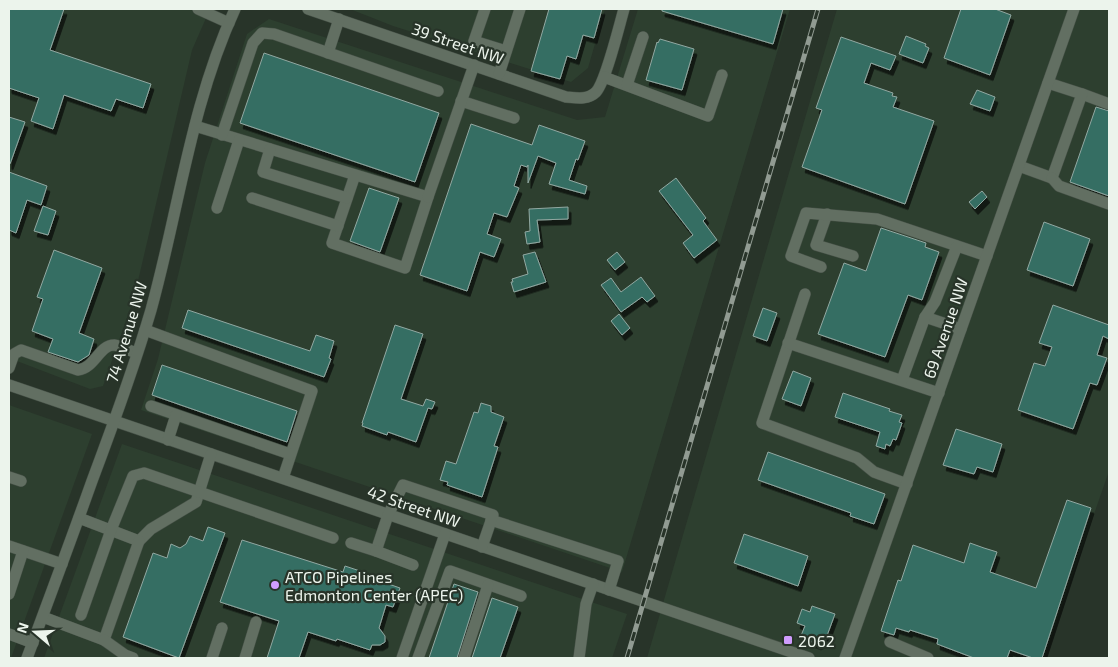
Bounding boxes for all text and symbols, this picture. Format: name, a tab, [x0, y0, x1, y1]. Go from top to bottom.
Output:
street label: 39 Street NW	[409, 18, 507, 68]
street label: 69 Avenue NW	[919, 275, 971, 381]
street label: 74 Avenue NW	[102, 279, 150, 385]
street label: 42 Street NW	[365, 481, 463, 531]
place label: ATCO Pipelines Edmonton Center (APEC)	[285, 567, 463, 604]
marker: ATCO Pipelines Edmonton Center (APEC)	[269, 579, 281, 591]
north arrow	[10, 607, 60, 657]
text: N	[13, 620, 32, 635]
place label: 2062	[798, 631, 835, 650]
marker: 2062	[782, 634, 794, 646]

